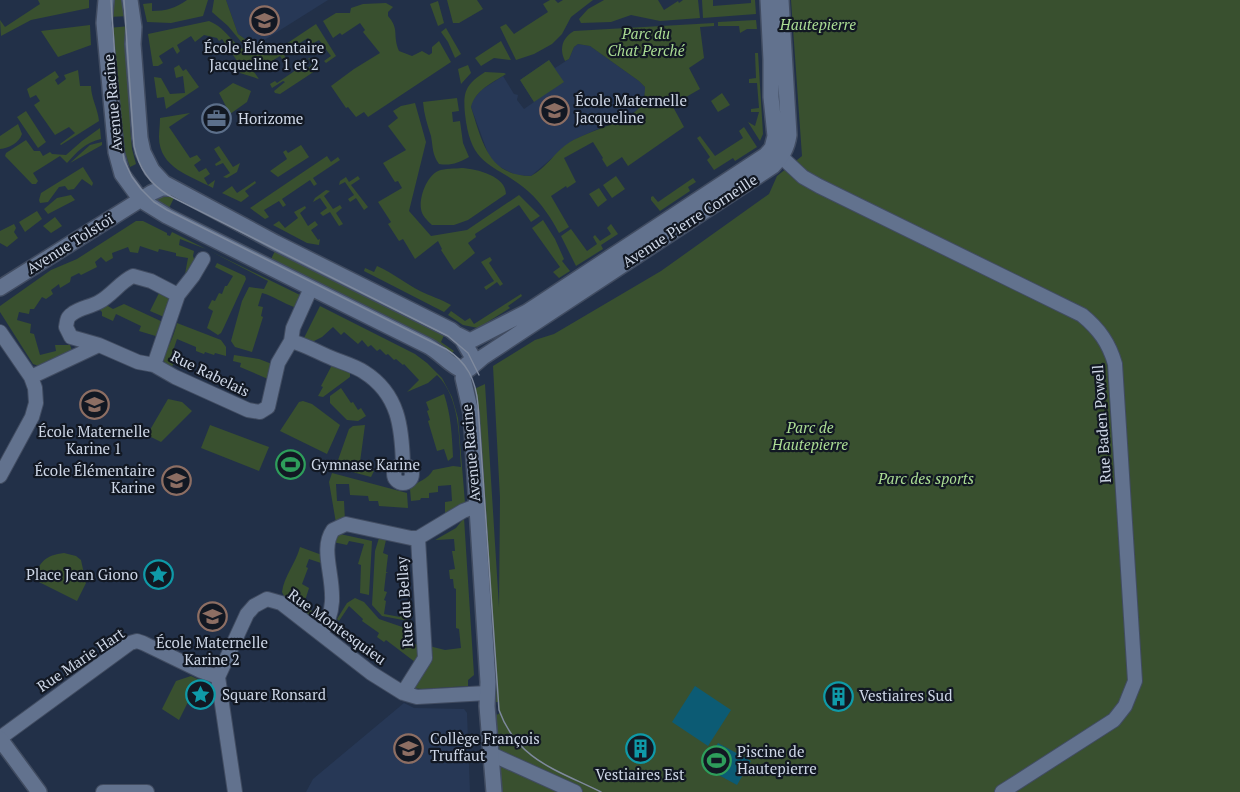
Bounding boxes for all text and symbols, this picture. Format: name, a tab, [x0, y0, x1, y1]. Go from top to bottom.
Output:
school or university icon: École Élémentaire Jacqueline 1 et 2	[248, 5, 280, 37]
park label: Hautepierre	[779, 14, 856, 34]
park label: Parc du Chat Perché	[608, 23, 686, 60]
place label: École Élémentaire Jacqueline 1 et 2	[204, 37, 324, 74]
street label: Avenue Racine	[98, 53, 126, 153]
place label: École Maternelle Jacqueline	[575, 90, 687, 127]
school or university icon: École Maternelle Jacqueline	[538, 94, 570, 126]
office icon: Horizome	[201, 103, 233, 135]
place label: Horizome	[238, 108, 303, 128]
street label: Avenue Pierre Corneille	[618, 169, 761, 271]
street label: Avenue Tolstoï	[22, 208, 117, 278]
street label: Rue Rabelais	[168, 345, 253, 401]
street label: Rue Baden Powell	[1087, 364, 1115, 484]
school or university icon: École Maternelle Karine 1	[78, 389, 110, 421]
street label: Avenue Racine	[456, 403, 484, 503]
park label: Parc de Hautepierre	[771, 417, 848, 454]
place label: École Maternelle Karine 1	[38, 421, 150, 458]
sports icon: Gymnase Karine	[274, 449, 306, 481]
place label: Gymnase Karine	[311, 454, 420, 474]
place label: École Élémentaire Karine	[34, 460, 155, 497]
school or university icon: École Élémentaire Karine	[160, 464, 192, 496]
park label: Parc des sports	[877, 468, 974, 488]
street label: Rue du Bellay	[391, 556, 417, 648]
place icon: Place Jean Giono	[143, 559, 175, 591]
place label: Place Jean Giono	[26, 564, 138, 584]
street label: Rue Montesquieu	[285, 584, 391, 669]
school or university icon: École Maternelle Karine 2	[196, 600, 228, 632]
street label: Rue Marie Hart	[33, 622, 128, 696]
place label: École Maternelle Karine 2	[156, 632, 268, 669]
place icon: Square Ronsard	[185, 679, 217, 711]
building icon: Vestiaires Sud	[822, 680, 854, 712]
place label: Square Ronsard	[222, 684, 326, 704]
place label: Vestiaires Sud	[859, 685, 953, 705]
place label: Collège François Truffaut	[430, 728, 540, 765]
school or university icon: Collège François Truffaut	[393, 732, 425, 764]
building icon: Vestiaires Est	[624, 732, 656, 764]
place label: Piscine de Hautepierre	[737, 741, 817, 778]
sports icon: Piscine de Hautepierre	[700, 745, 732, 777]
place label: Vestiaires Est	[595, 764, 685, 784]

